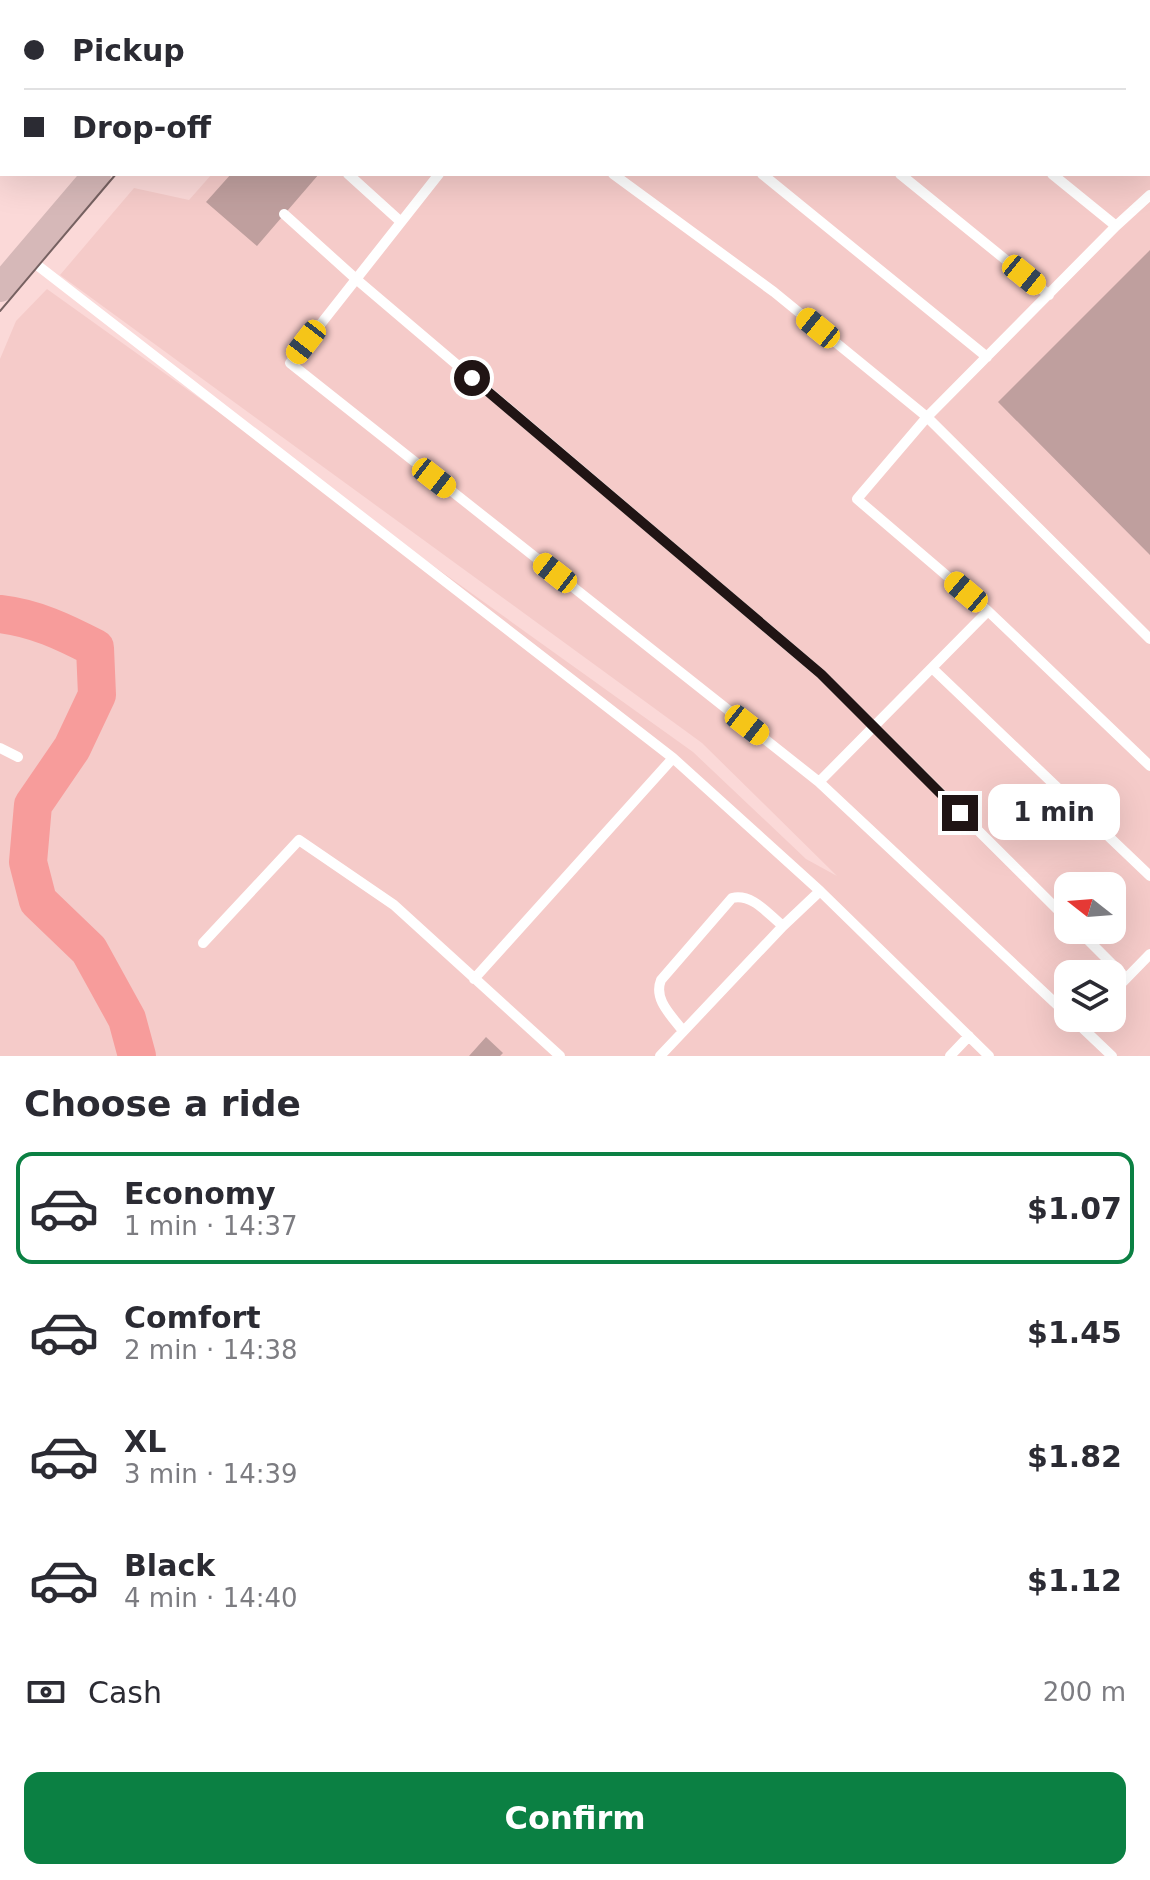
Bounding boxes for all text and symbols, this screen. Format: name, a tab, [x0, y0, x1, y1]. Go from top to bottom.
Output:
text: Pickup	[72, 33, 185, 68]
text: Drop-off	[72, 110, 211, 145]
car	[998, 251, 1050, 299]
car	[792, 304, 844, 352]
car	[282, 316, 330, 368]
route start	[454, 360, 490, 396]
car	[408, 454, 460, 502]
car	[529, 549, 581, 597]
car	[940, 567, 992, 617]
car	[721, 701, 773, 749]
callout: 1 min	[988, 785, 1120, 841]
route end	[942, 795, 978, 831]
text: 1 min	[1013, 797, 1095, 827]
north arrow	[1054, 872, 1126, 944]
map controls	[1054, 872, 1126, 1032]
button: layers	[1054, 960, 1126, 1032]
text: Choose a ride	[24, 1083, 301, 1124]
icon: car	[28, 1172, 100, 1244]
text: Economy	[124, 1176, 276, 1211]
text: $1.07	[1027, 1191, 1122, 1226]
text: 1 min · 14:37	[124, 1211, 298, 1241]
icon: car	[28, 1296, 100, 1368]
text: Comfort	[124, 1300, 261, 1335]
text: $1.45	[1027, 1315, 1122, 1350]
text: 2 min · 14:38	[124, 1335, 298, 1365]
icon: car	[28, 1420, 100, 1492]
text: XL	[124, 1424, 166, 1459]
text: $1.82	[1027, 1439, 1122, 1474]
text: 3 min · 14:39	[124, 1459, 298, 1489]
icon: car	[28, 1544, 100, 1616]
text: Black	[124, 1548, 215, 1583]
text: $1.12	[1027, 1563, 1122, 1598]
text: 4 min · 14:40	[124, 1583, 298, 1613]
icon: cash	[24, 1670, 68, 1714]
text: Cash	[88, 1675, 162, 1710]
text: 200 m	[1043, 1677, 1126, 1707]
button: Confirm	[24, 1772, 1126, 1864]

